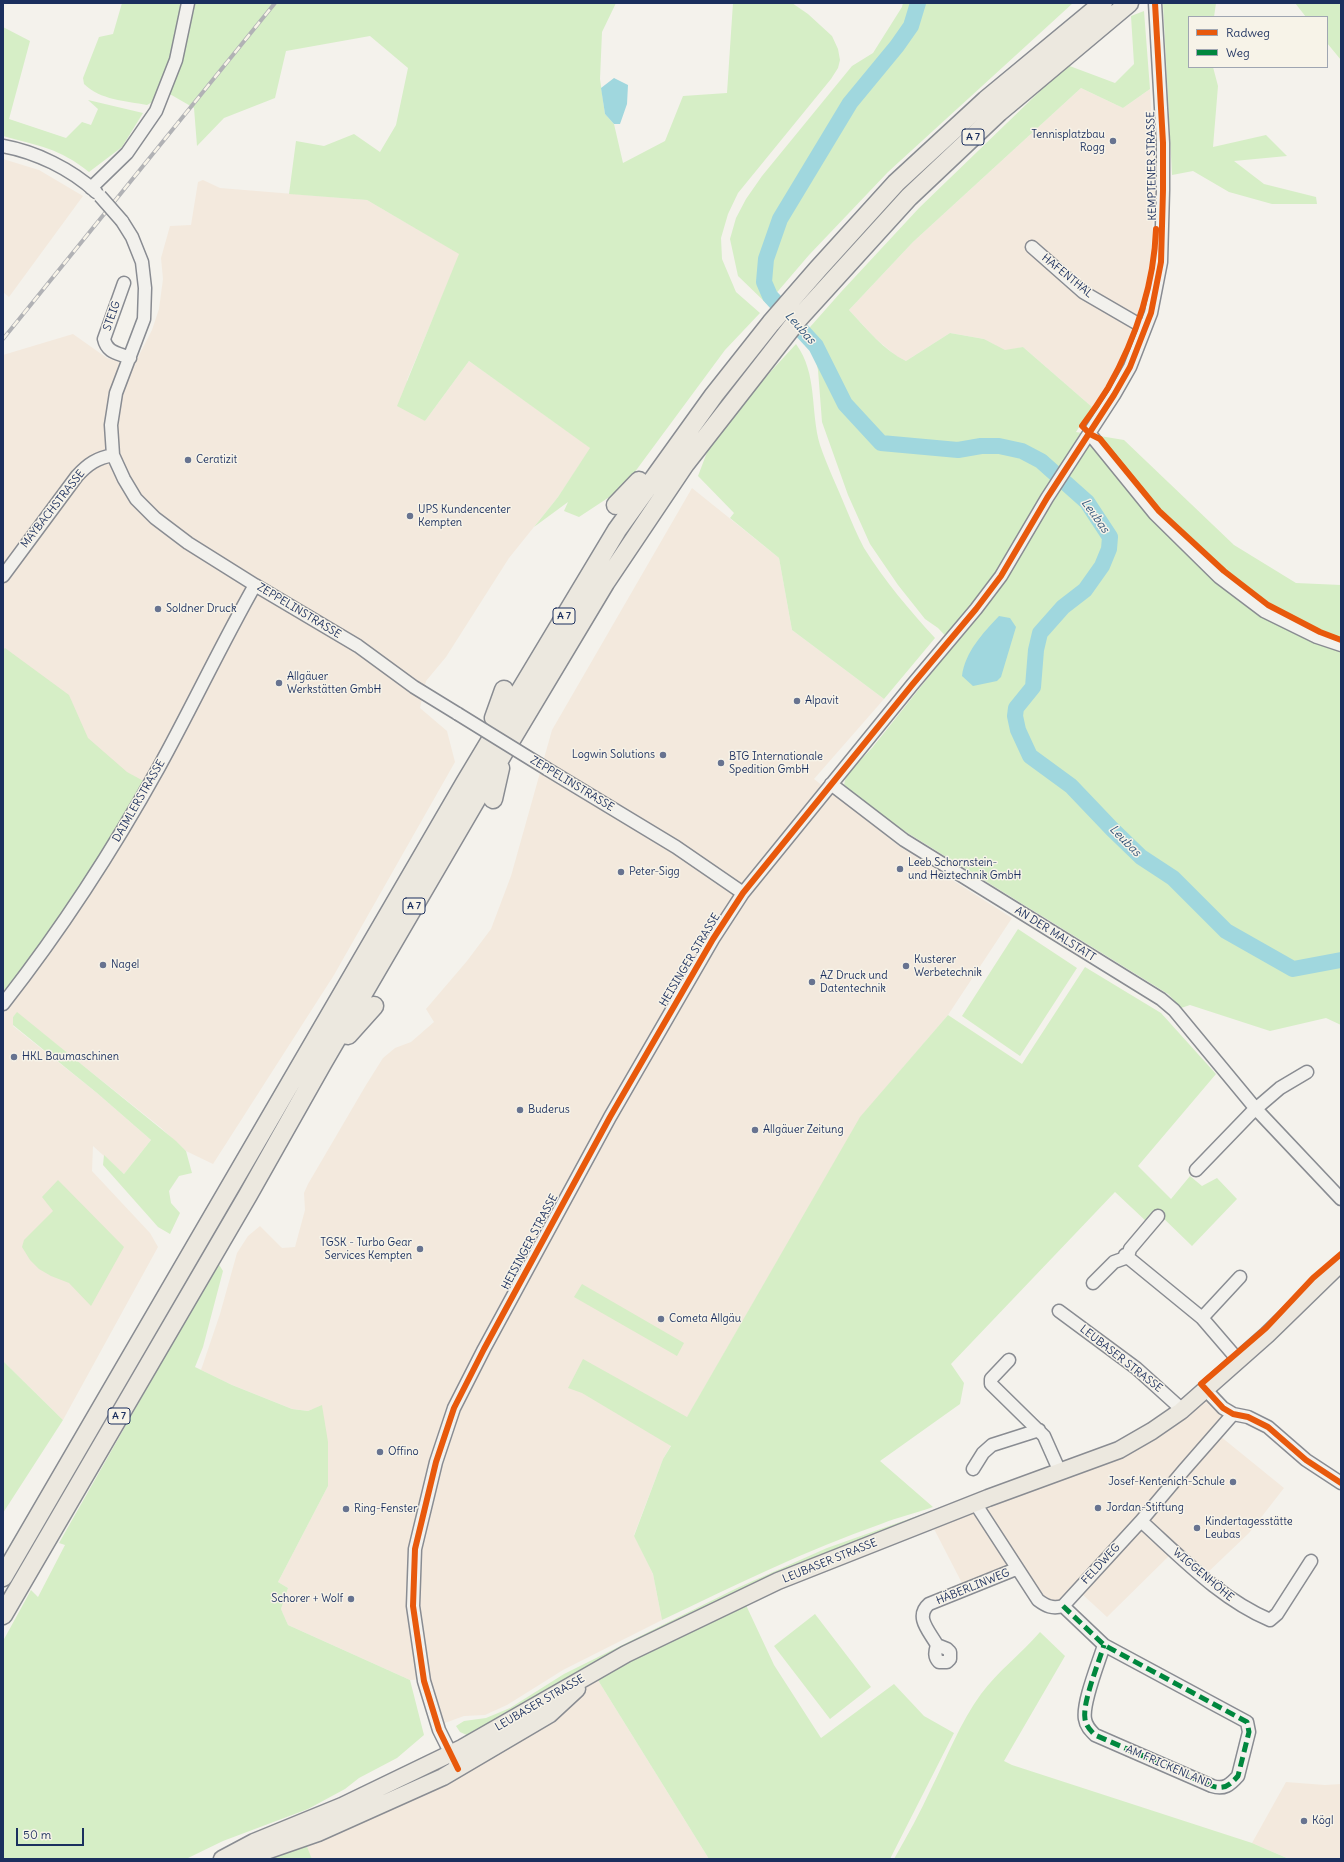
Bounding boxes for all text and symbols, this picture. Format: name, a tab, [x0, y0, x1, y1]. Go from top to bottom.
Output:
legend	[1188, 16, 1328, 68]
text: Radweg	[1226, 25, 1270, 40]
text: Weg	[1226, 45, 1250, 60]
street label: KEMPTENER STRASSE	[1144, 111, 1160, 221]
place label: Tennisplatzbau Rogg	[1031, 128, 1105, 154]
road number: A 7	[962, 129, 984, 145]
marker: Tennisplatzbau Rogg	[1108, 136, 1118, 146]
street label: HAFENTHAL	[1039, 251, 1095, 301]
street label: STEIG	[101, 299, 123, 333]
water label: Leubas	[782, 309, 818, 347]
place label: Ceratizit	[196, 453, 237, 467]
marker: Ceratizit	[183, 455, 193, 465]
street label: MAYBACHSTRASSE	[18, 467, 88, 551]
water label: Leubas	[1078, 496, 1112, 536]
place label: UPS Kundencenter Kempten	[418, 503, 511, 529]
marker: UPS Kundencenter Kempten	[405, 511, 415, 521]
street label: ZEPPELINSTRASSE	[255, 581, 343, 641]
place label: Soldner Druck	[166, 602, 236, 616]
marker: Soldner Druck	[153, 604, 163, 614]
road number: A 7	[553, 608, 575, 624]
place label: Allgäuer Werkstätten GmbH	[287, 670, 381, 696]
marker: Allgäuer Werkstätten GmbH	[274, 678, 284, 688]
place label: Alpavit	[805, 694, 839, 708]
marker: Alpavit	[792, 696, 802, 706]
place label: Logwin Solutions	[572, 748, 655, 762]
marker: Logwin Solutions	[658, 750, 668, 760]
place label: BTG Internationale Spedition GmbH	[729, 750, 823, 776]
street label: ZEPPELINSTRASSE	[528, 754, 616, 814]
street label: DAIMLERSTRASSE	[110, 758, 168, 844]
marker: BTG Internationale Spedition GmbH	[716, 758, 726, 768]
water label: Leubas	[1106, 822, 1144, 860]
place label: Leeb Schornstein- und Heiztechnik GmbH	[908, 856, 1021, 882]
marker: Leeb Schornstein- und Heiztechnik GmbH	[895, 864, 905, 874]
place label: Peter-Sigg	[629, 865, 680, 879]
marker: Peter-Sigg	[616, 867, 626, 877]
road number: A 7	[403, 898, 425, 914]
street label: AN DER MALSTATT	[1012, 904, 1098, 964]
street label: HEISINGER STRASSE	[657, 911, 723, 1009]
place label: Kusterer Werbetechnik	[914, 953, 982, 979]
place label: Nagel	[111, 958, 139, 972]
marker: Nagel	[98, 960, 108, 970]
marker: Kusterer Werbetechnik	[901, 961, 911, 971]
place label: AZ Druck und Datentechnik	[820, 969, 888, 995]
marker: AZ Druck und Datentechnik	[807, 977, 817, 987]
place label: HKL Baumaschinen	[22, 1050, 119, 1064]
marker: HKL Baumaschinen	[9, 1052, 19, 1062]
place label: Buderus	[528, 1103, 570, 1117]
marker: Buderus	[515, 1105, 525, 1115]
place label: Allgäuer Zeitung	[763, 1123, 844, 1137]
marker: Allgäuer Zeitung	[750, 1125, 760, 1135]
street label: HEISINGER STRASSE	[499, 1192, 561, 1292]
place label: TGSK - Turbo Gear Services Kempten	[320, 1236, 412, 1262]
marker: TGSK - Turbo Gear Services Kempten	[415, 1244, 425, 1254]
place label: Cometa Allgäu	[669, 1312, 741, 1326]
marker: Cometa Allgäu	[656, 1314, 666, 1324]
street label: LEUBASER STRASSE	[1077, 1323, 1165, 1395]
road number: A 7	[108, 1408, 130, 1424]
place label: Offino	[388, 1445, 419, 1459]
marker: Offino	[375, 1447, 385, 1457]
place label: Josef-Kentenich-Schule	[1108, 1475, 1225, 1489]
marker: Josef-Kentenich-Schule	[1228, 1477, 1238, 1487]
place label: Jordan-Stiftung	[1106, 1501, 1184, 1515]
place label: Ring-Fenster	[354, 1502, 418, 1516]
marker: Jordan-Stiftung	[1093, 1503, 1103, 1513]
marker: Ring-Fenster	[341, 1504, 351, 1514]
place label: Kindertagesstätte Leubas	[1205, 1515, 1293, 1541]
marker: Kindertagesstätte Leubas	[1192, 1523, 1202, 1533]
street label: LEUBASER STRASSE	[781, 1536, 879, 1586]
street label: FELDWEG	[1079, 1541, 1123, 1587]
street label: WIGGENHÖHE	[1170, 1546, 1236, 1604]
street label: HÄBERLINWEG	[934, 1566, 1012, 1608]
place label: Schorer + Wolf	[271, 1592, 343, 1606]
marker: Schorer + Wolf	[346, 1594, 356, 1604]
street label: LEUBASER STRASSE	[493, 1672, 587, 1734]
street label: AM FRICKENLAND	[1124, 1743, 1214, 1791]
place label: Kögl	[1312, 1814, 1333, 1828]
marker: Kögl	[1299, 1816, 1309, 1826]
scale bar	[18, 1820, 86, 1846]
text: 50 m	[23, 1827, 51, 1842]

